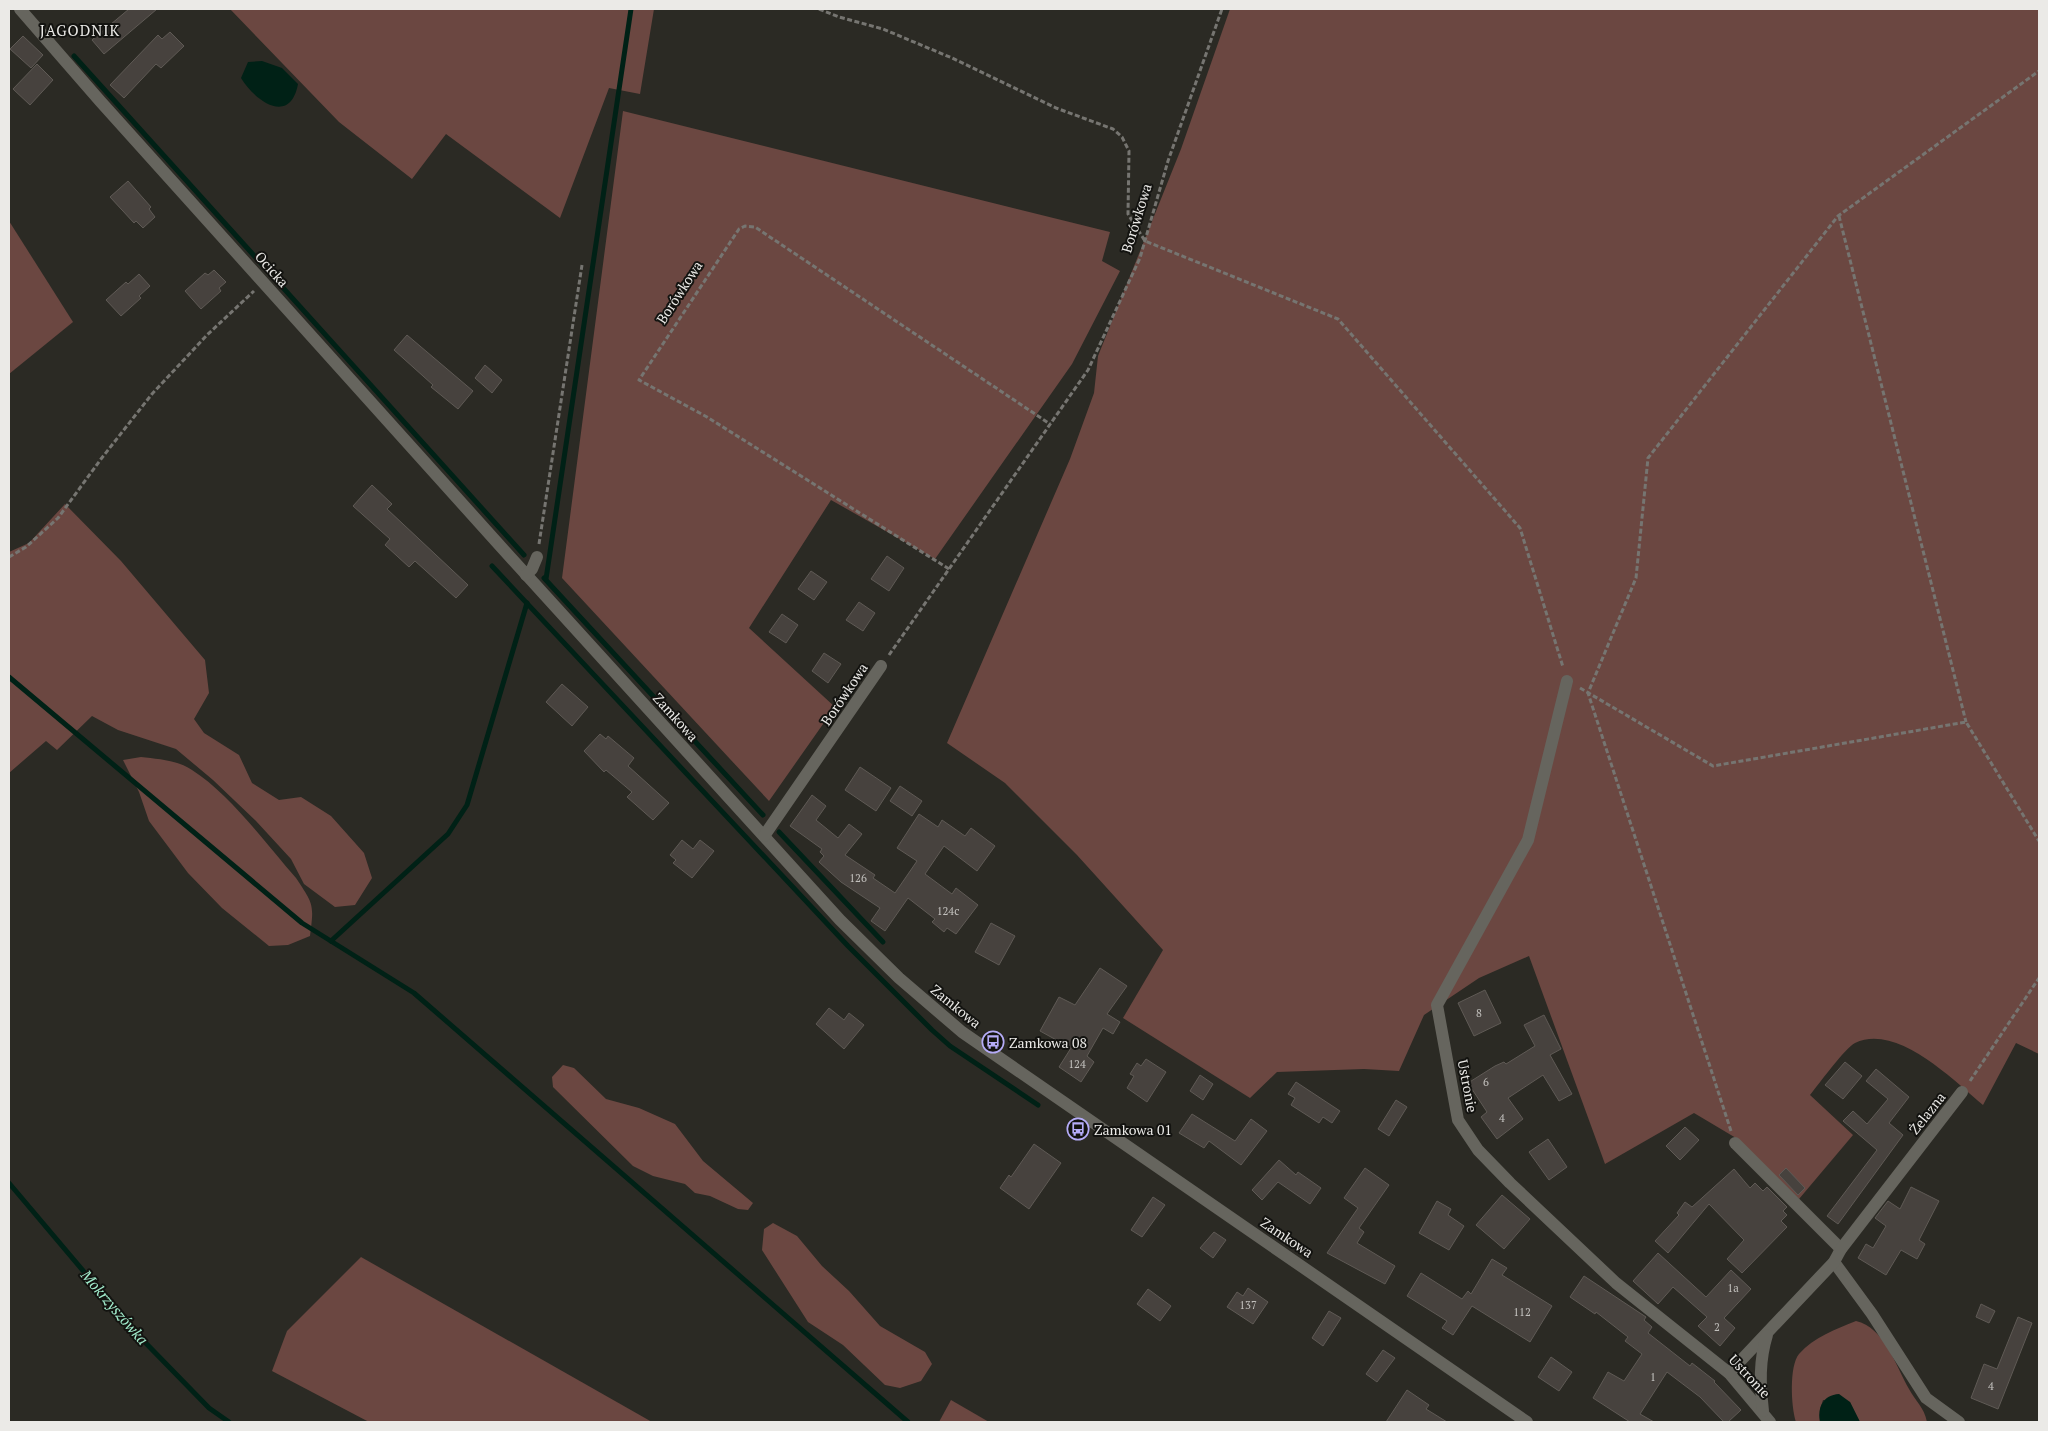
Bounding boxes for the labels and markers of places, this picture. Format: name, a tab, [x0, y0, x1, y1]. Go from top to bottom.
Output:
bus stop icon: Zamkowa 08	[981, 1030, 1005, 1054]
place label: Zamkowa 08	[1009, 1033, 1087, 1052]
bus stop icon: Zamkowa 01	[1066, 1117, 1090, 1141]
place label: Zamkowa 01	[1094, 1120, 1172, 1139]

